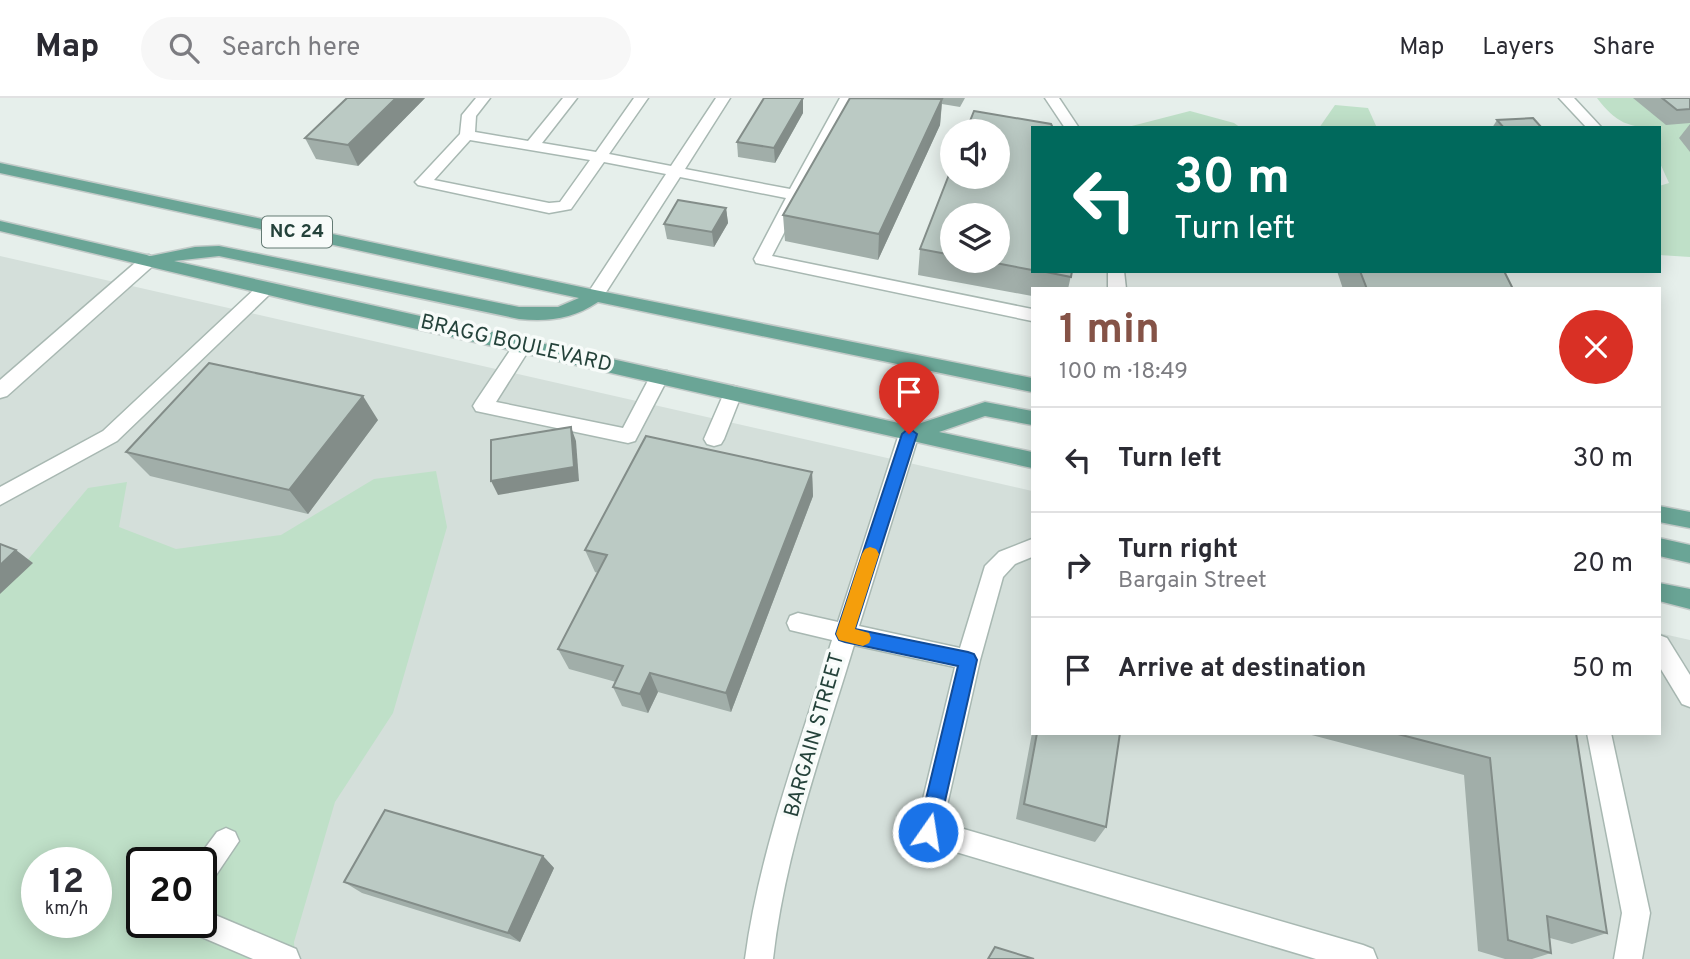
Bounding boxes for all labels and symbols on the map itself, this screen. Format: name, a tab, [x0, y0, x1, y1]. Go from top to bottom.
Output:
road number: NC 24	[262, 216, 332, 248]
street label: BRAGG BOULEVARD	[418, 309, 614, 379]
pin	[879, 362, 939, 434]
street label: BARGAIN STREET	[779, 650, 851, 820]
position arrow	[891, 795, 965, 869]
speed limit sign: 20	[126, 847, 217, 938]

